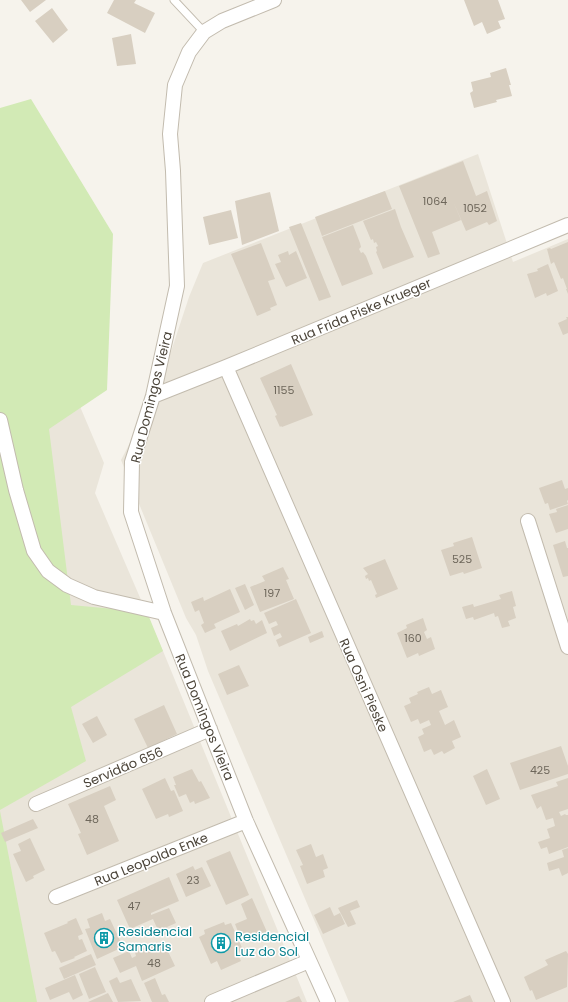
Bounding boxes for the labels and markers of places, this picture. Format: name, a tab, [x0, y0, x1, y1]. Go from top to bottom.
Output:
place label: Residencial Samaris	[118, 922, 192, 956]
building icon: Residencial Samaris	[93, 927, 115, 949]
place label: Residencial Luz do Sol	[235, 927, 309, 961]
building icon: Residencial Luz do Sol	[210, 932, 232, 954]

